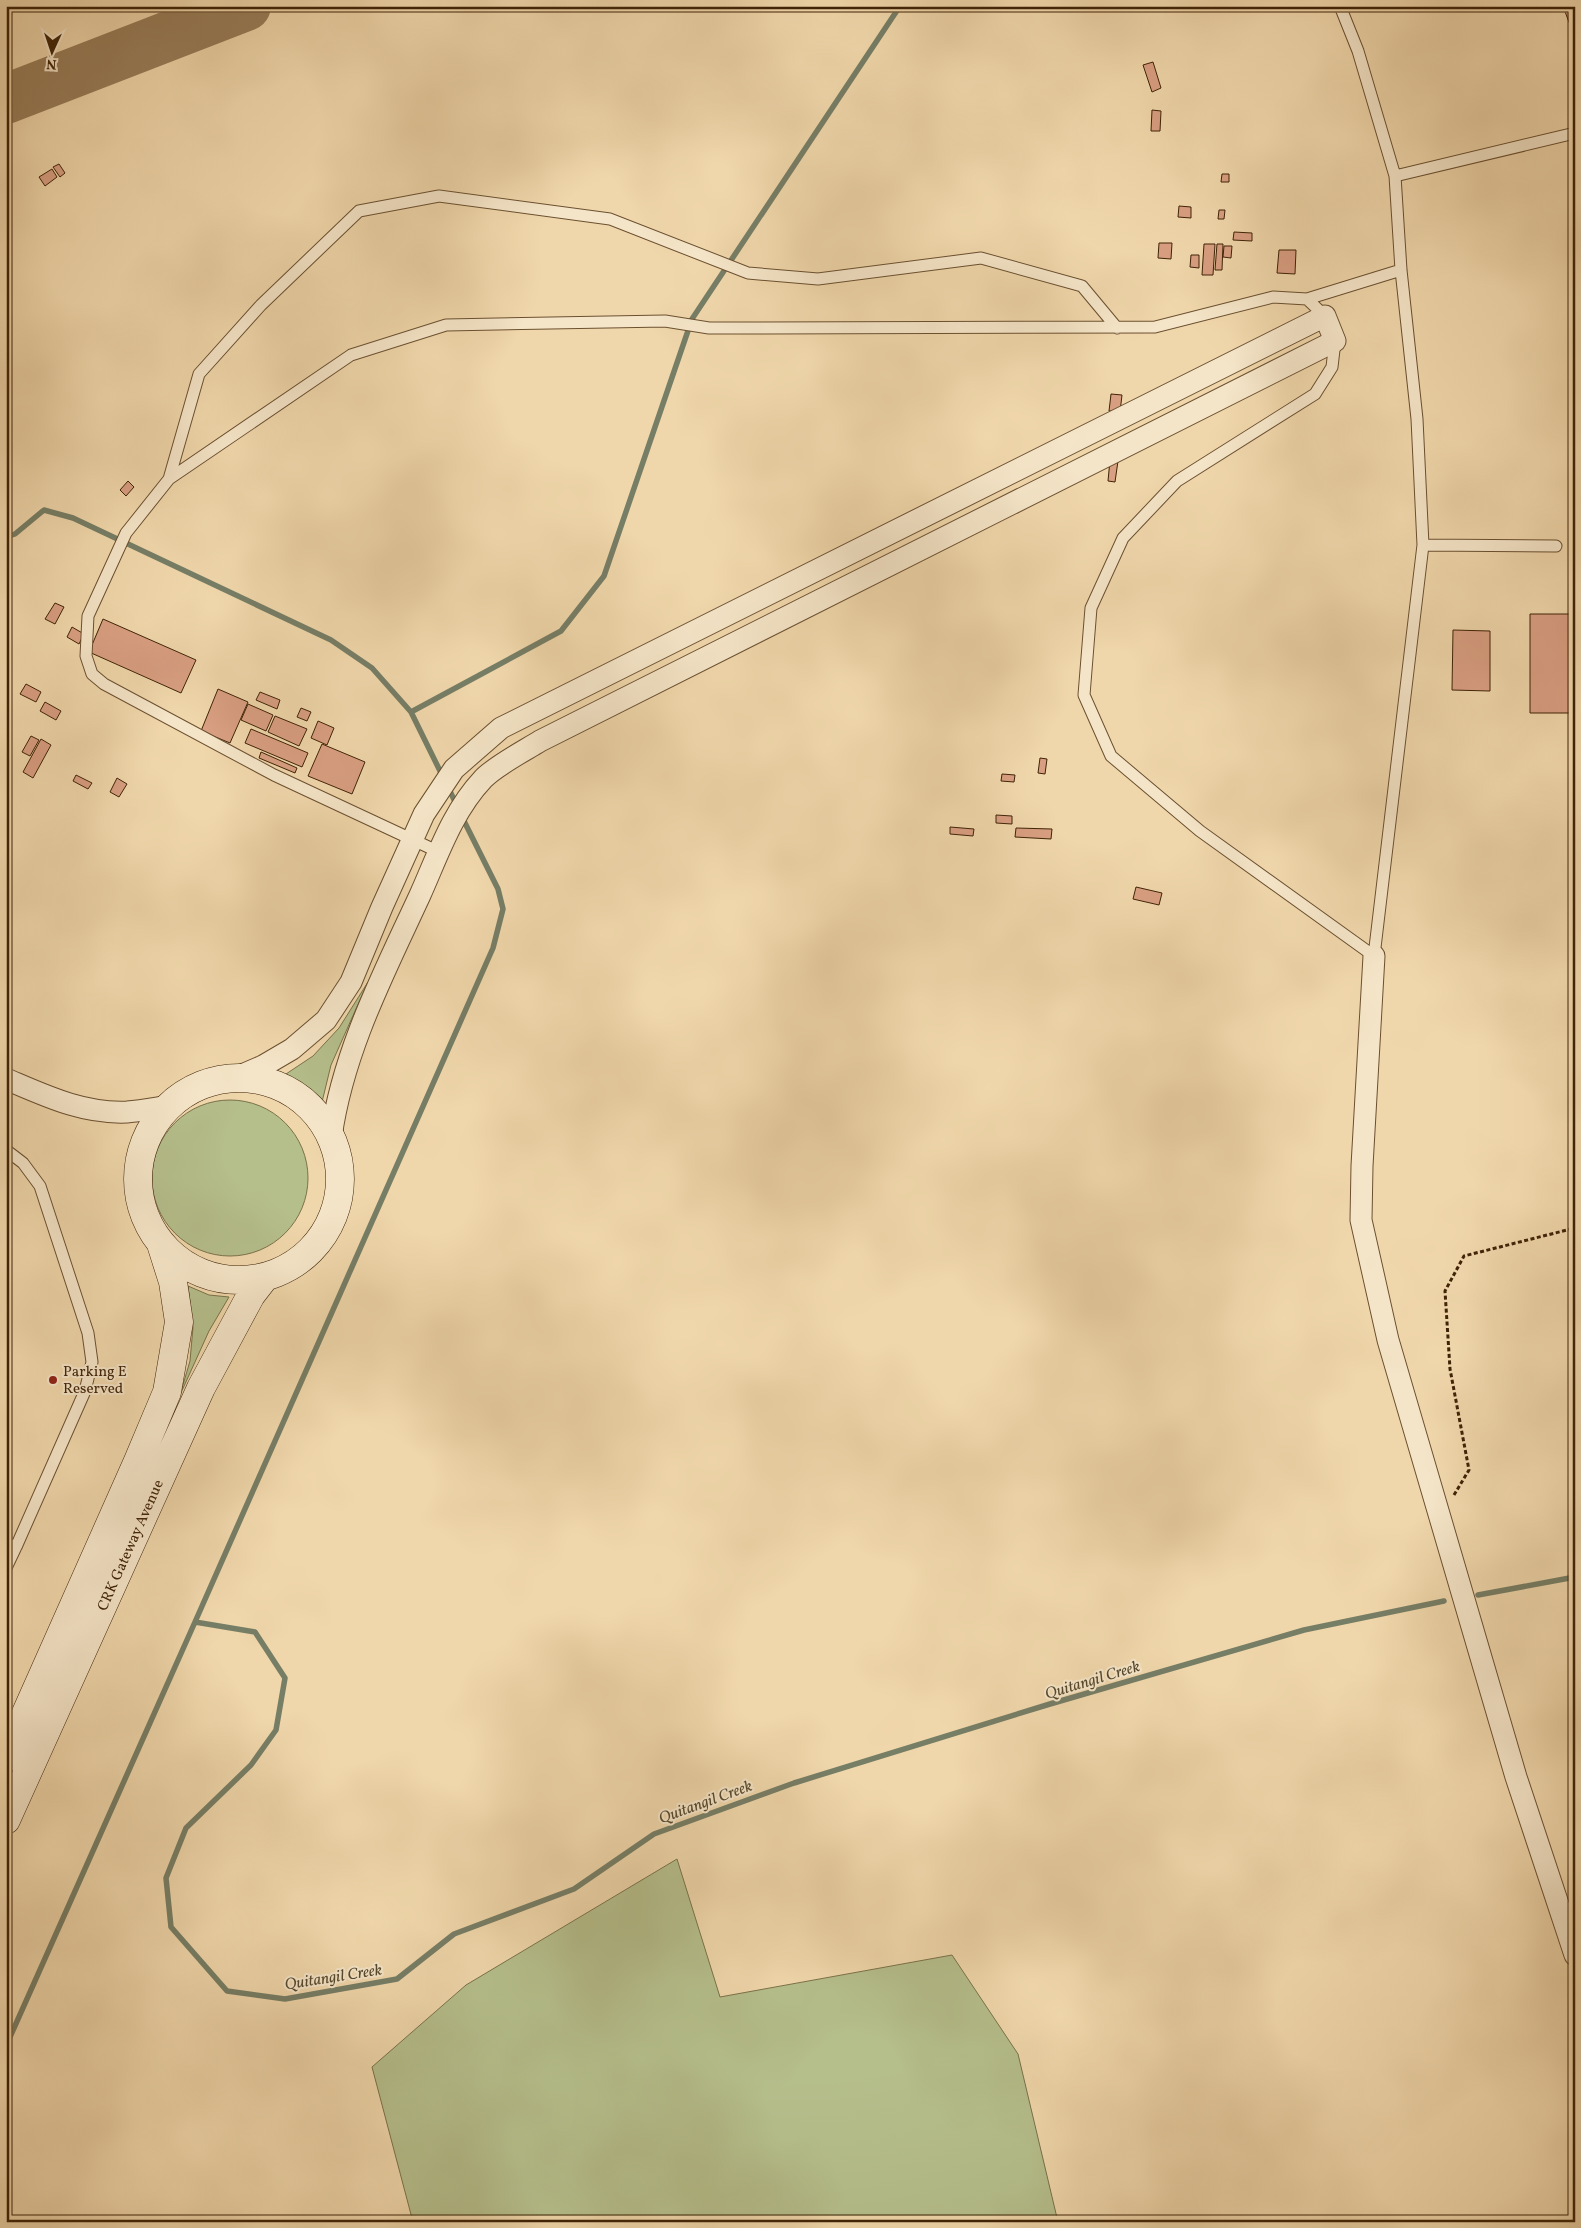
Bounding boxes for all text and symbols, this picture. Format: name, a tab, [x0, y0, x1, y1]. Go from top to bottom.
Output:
north arrow	[28, 28, 78, 78]
text: N	[46, 54, 57, 73]
place label: Parking E Reserved	[63, 1362, 127, 1400]
marker: Parking E Reserved	[47, 1374, 59, 1386]
street label: CRK Gateway Avenue	[93, 1477, 170, 1615]
water label: Quitangil Creek	[1042, 1656, 1143, 1706]
water label: Quitangil Creek	[656, 1776, 756, 1830]
water label: Quitangil Creek	[283, 1959, 384, 1997]

